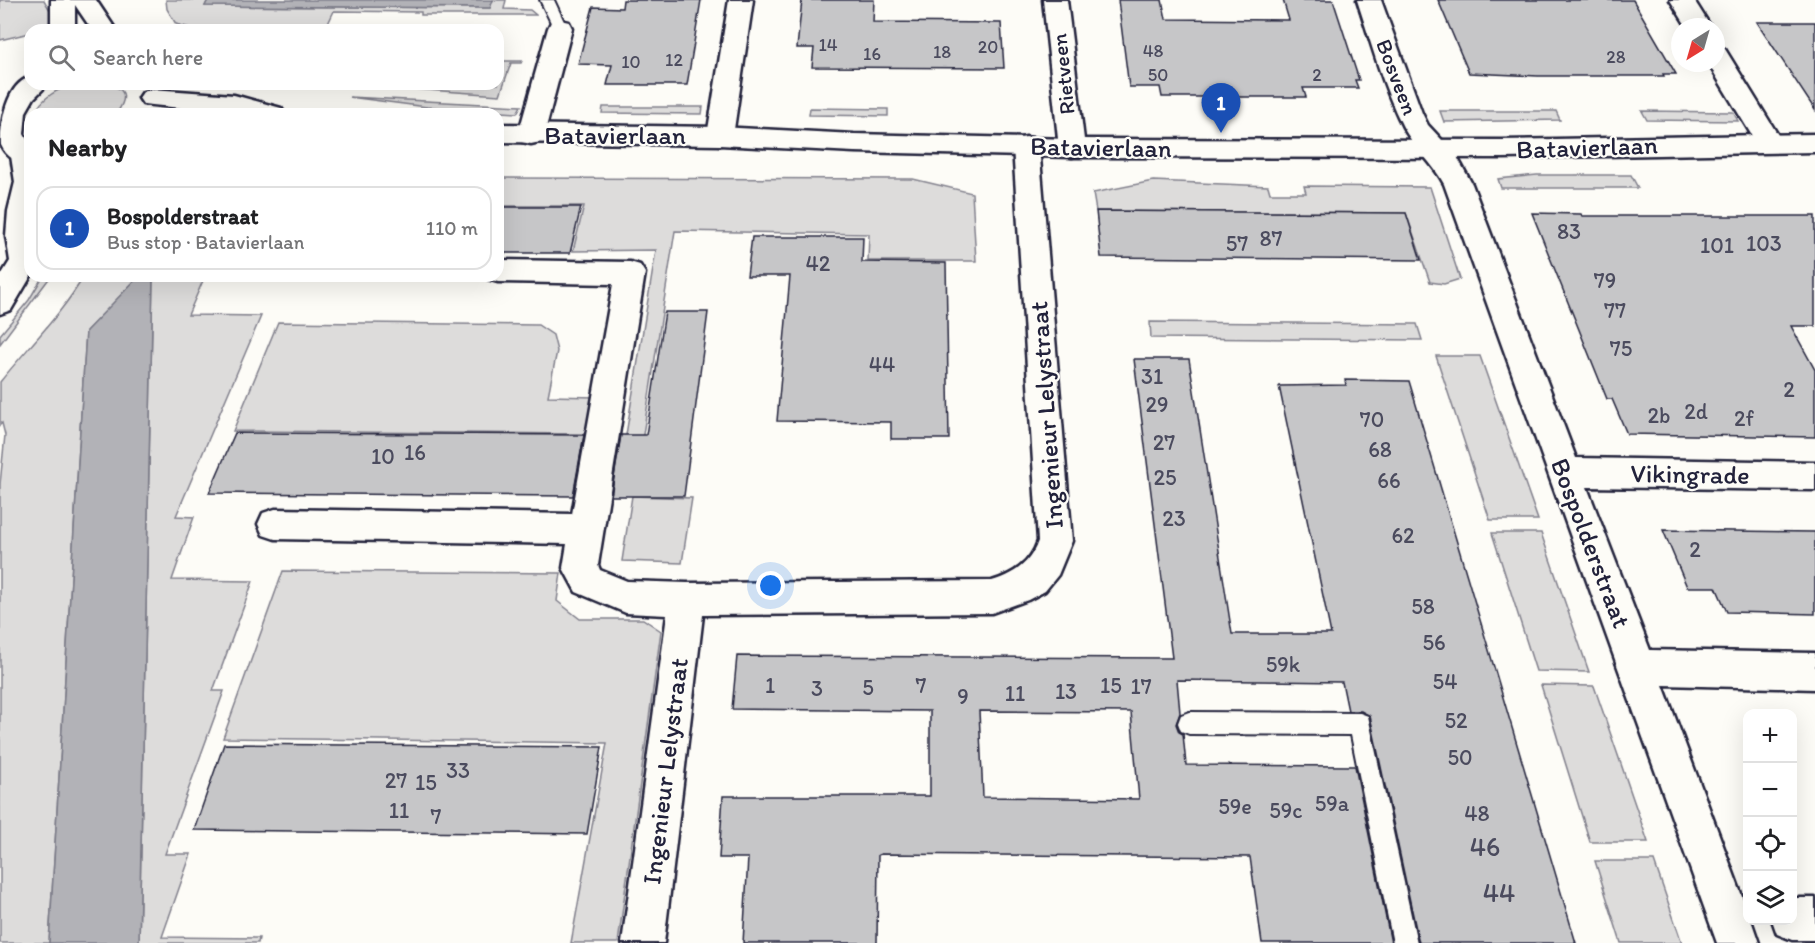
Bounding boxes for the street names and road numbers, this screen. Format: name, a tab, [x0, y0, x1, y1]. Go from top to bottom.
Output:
street label: Rietveen	[1045, 32, 1081, 116]
street label: Bosveen	[1370, 35, 1424, 119]
street label: Batavierlaan	[544, 119, 686, 151]
street label: Batavierlaan	[1516, 129, 1658, 165]
street label: Batavierlaan	[1030, 130, 1172, 164]
street label: Ingenieur Lelystraat	[1022, 300, 1070, 530]
street label: Bospolderstraat	[1544, 454, 1638, 633]
street label: Vikingrade	[1630, 457, 1750, 491]
street label: Ingenieur Lelystraat	[635, 656, 695, 886]

